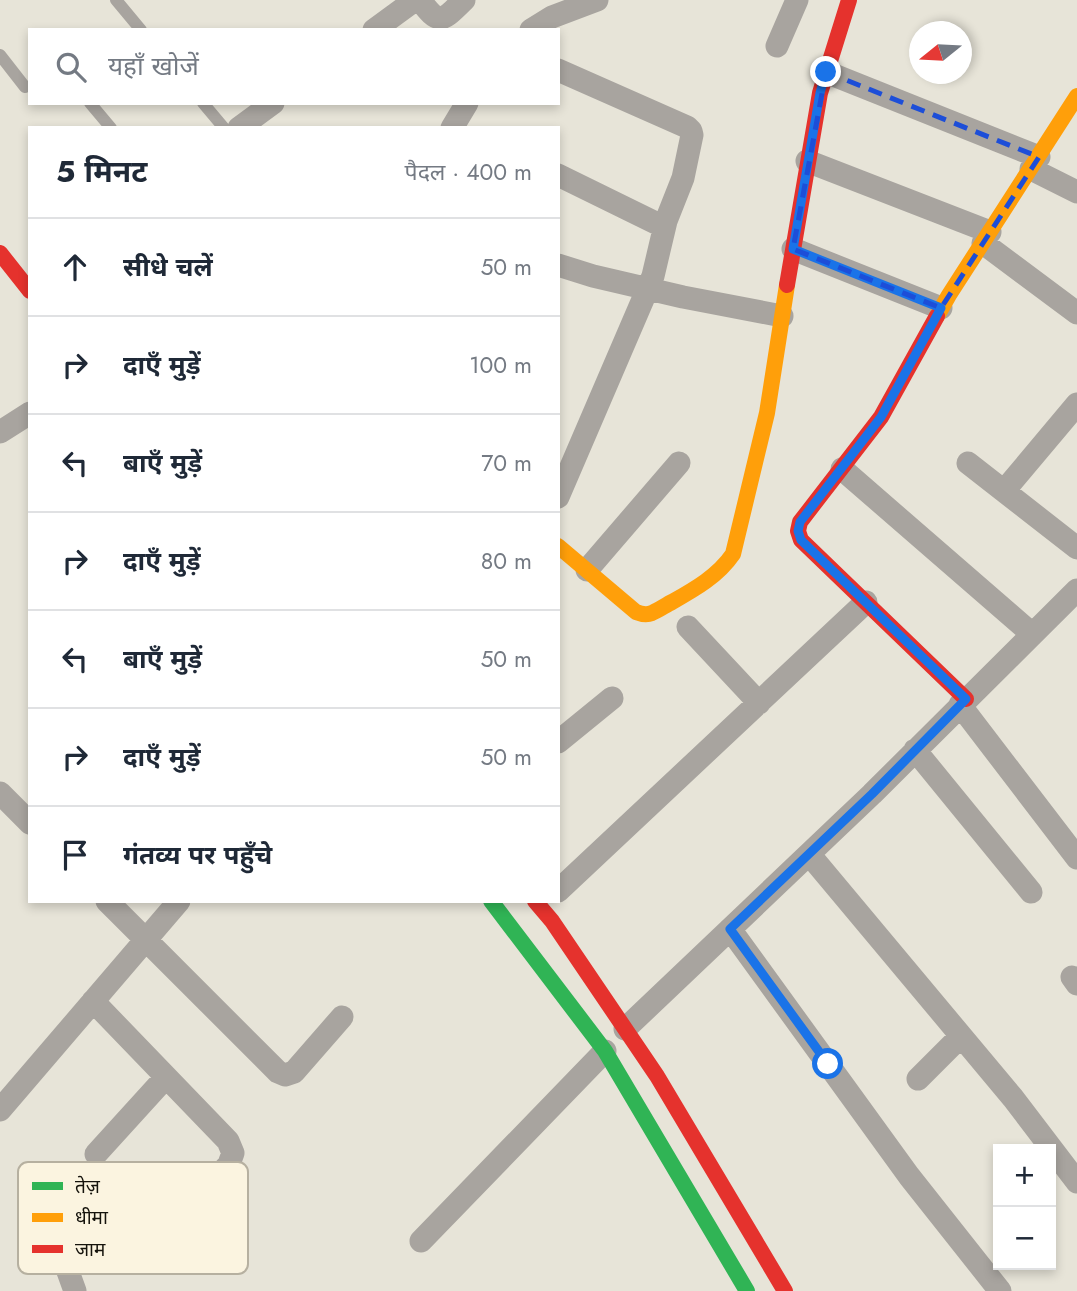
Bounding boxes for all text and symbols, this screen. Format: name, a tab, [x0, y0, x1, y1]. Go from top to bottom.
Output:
north arrow	[909, 21, 972, 84]
search box	[28, 28, 560, 105]
text: यहाँ खोजें	[108, 47, 199, 85]
icon: search	[52, 48, 90, 86]
route end	[810, 56, 841, 87]
text: 5 मिनट	[56, 150, 147, 193]
text: पैदल · 400 m	[405, 155, 532, 189]
icon: ahead	[56, 248, 94, 286]
text: सीधे चलें	[123, 248, 213, 286]
text: 50 m	[480, 250, 532, 284]
icon: right	[56, 346, 94, 384]
text: दाएँ मुड़ें	[123, 346, 201, 384]
text: 100 m	[469, 348, 532, 382]
icon: left	[56, 444, 94, 482]
text: बाएँ मुड़ें	[123, 444, 202, 482]
text: 70 m	[481, 446, 532, 480]
icon: right	[56, 542, 94, 580]
text: दाएँ मुड़ें	[123, 542, 201, 580]
text: 80 m	[481, 544, 532, 578]
icon: left	[56, 640, 94, 678]
text: बाएँ मुड़ें	[123, 640, 202, 678]
text: 50 m	[480, 642, 532, 676]
icon: right	[56, 738, 94, 776]
text: दाएँ मुड़ें	[123, 738, 201, 776]
text: 50 m	[480, 740, 532, 774]
icon: arrive	[56, 836, 94, 874]
text: गंतव्य पर पहुँचे	[123, 836, 272, 874]
route start	[812, 1048, 843, 1079]
map controls	[993, 1144, 1056, 1270]
button: +	[993, 1144, 1056, 1207]
legend	[18, 1162, 248, 1274]
text: तेज़	[75, 1173, 101, 1200]
text: धीमा	[75, 1204, 109, 1231]
button: −	[993, 1207, 1056, 1270]
text: जाम	[75, 1236, 106, 1263]

